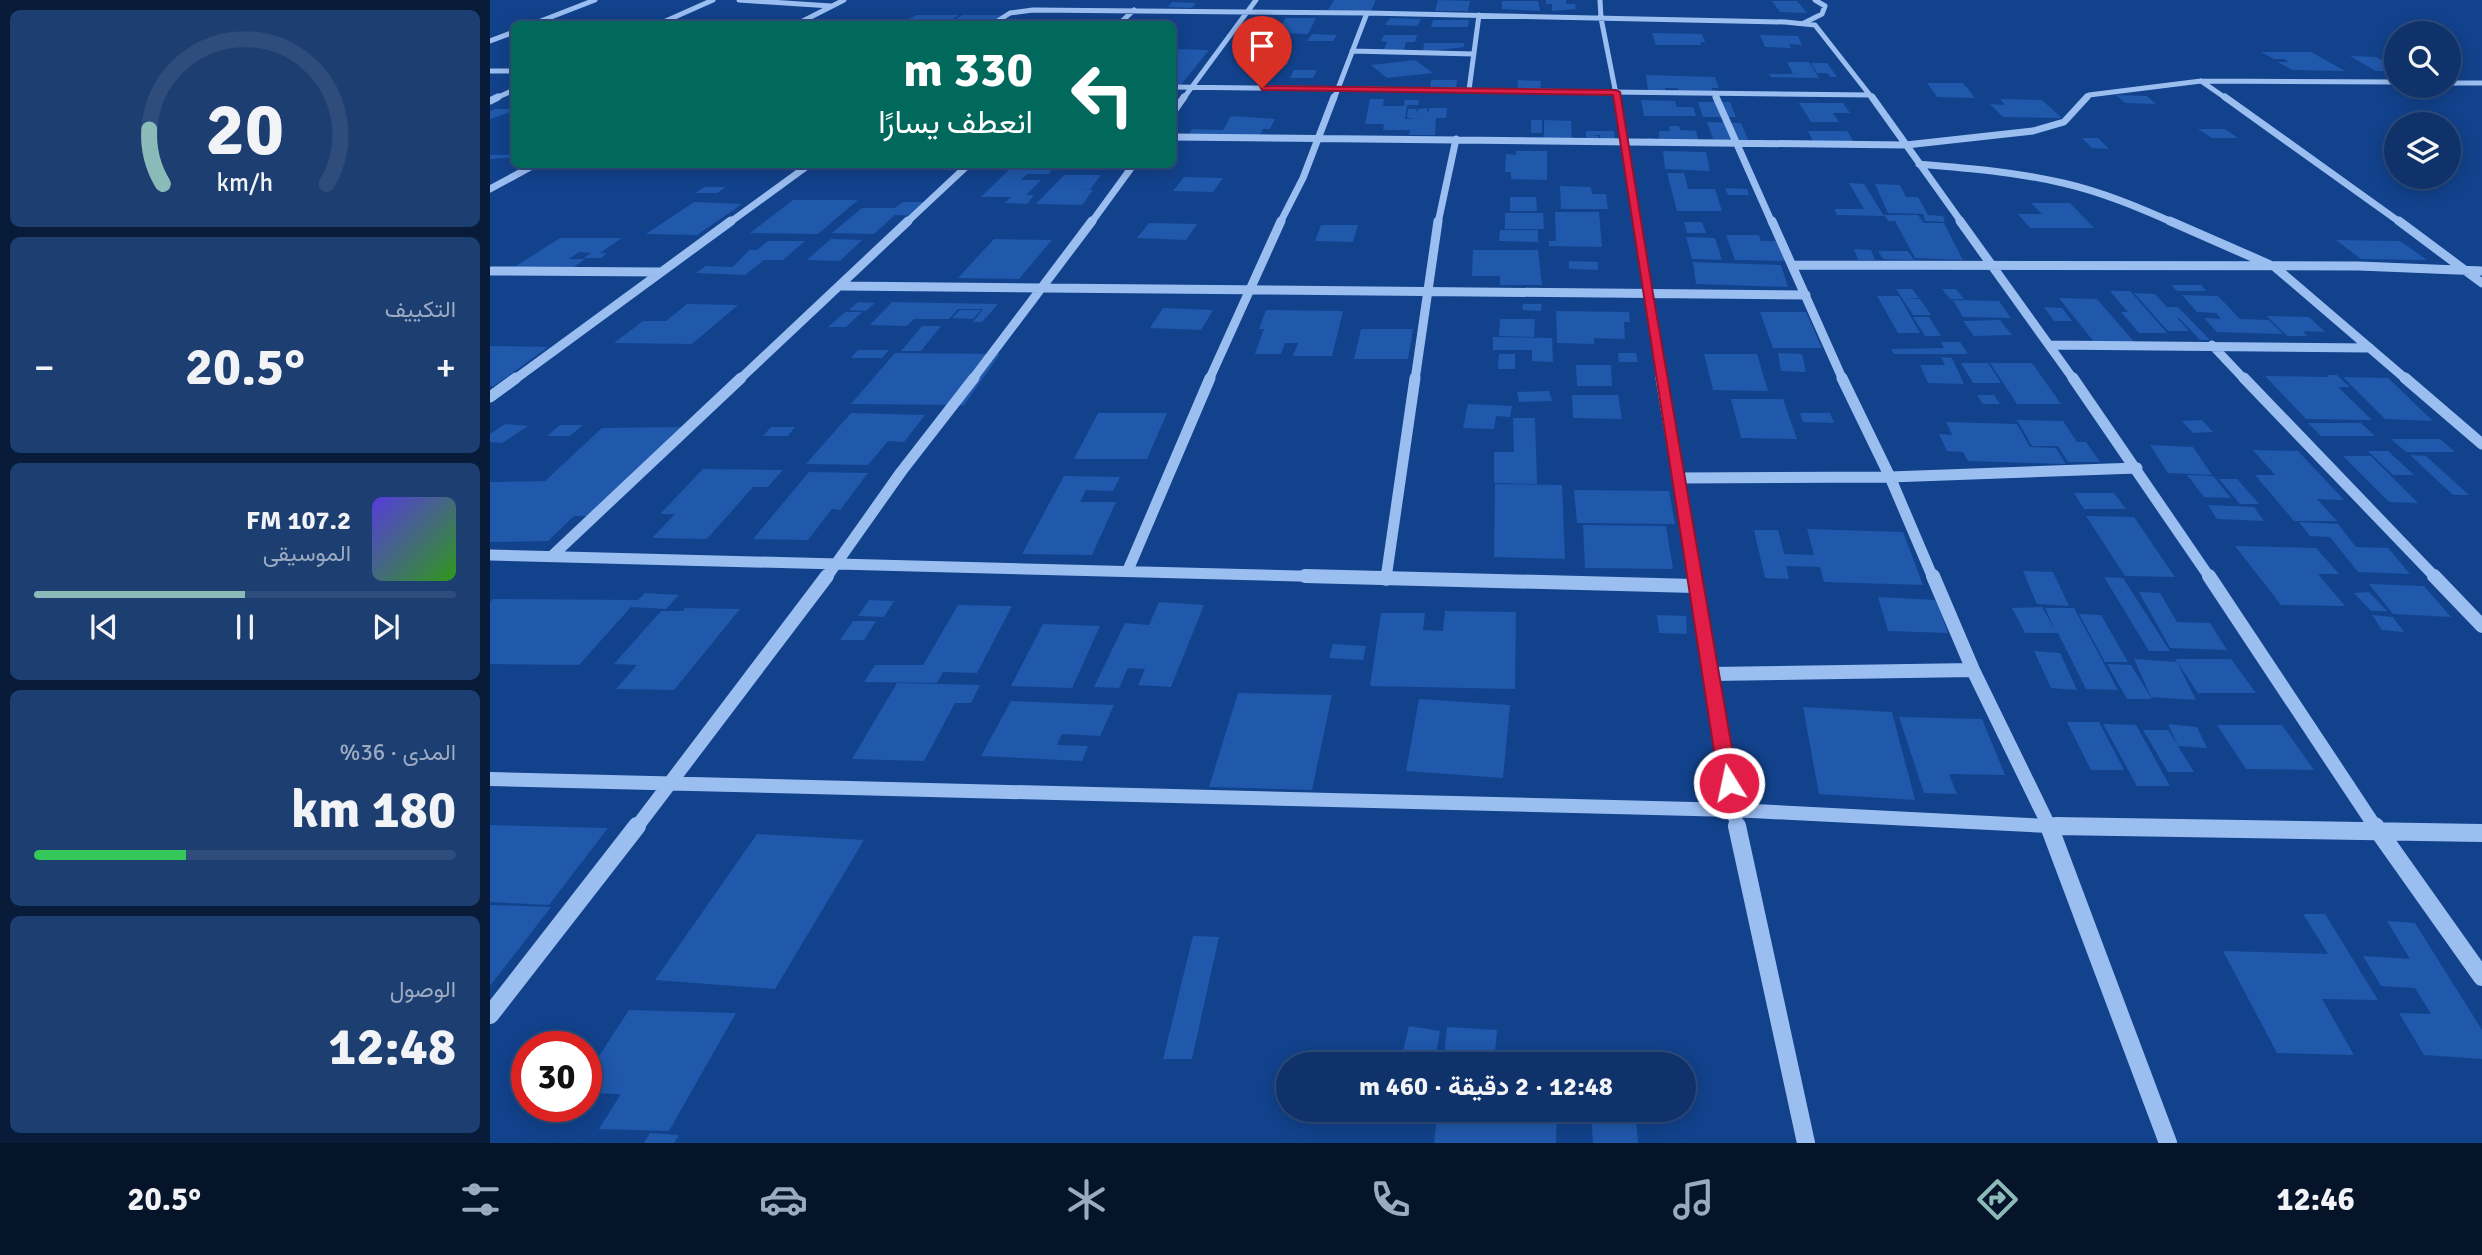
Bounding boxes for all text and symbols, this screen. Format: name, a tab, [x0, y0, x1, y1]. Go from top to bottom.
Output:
pin	[1232, 16, 1292, 88]
map controls	[2384, 21, 2461, 189]
button: search	[2384, 21, 2461, 98]
icon: arrive	[1243, 27, 1281, 65]
text: 330 m	[903, 40, 1033, 100]
icon: left	[1057, 49, 1148, 140]
text: 20	[206, 87, 284, 176]
text: انعطف يسارًا	[878, 103, 1033, 142]
button: layers	[2384, 112, 2461, 189]
text: km/h	[217, 167, 273, 198]
text: التكييف	[385, 295, 456, 324]
text: 20.5°	[185, 335, 305, 399]
text: −	[34, 344, 55, 391]
text: +	[435, 344, 456, 391]
text: 107.2 FM	[246, 505, 351, 537]
text: الموسيقى	[263, 539, 351, 568]
icon: previous	[85, 608, 123, 646]
icon: pause	[226, 608, 264, 646]
icon: next	[367, 608, 405, 646]
text: المدى · 36%	[340, 738, 456, 767]
position arrow	[1692, 746, 1766, 820]
text: 180 km	[291, 778, 456, 842]
text: الوصول	[390, 975, 456, 1004]
text: 12:48	[328, 1015, 456, 1079]
speed limit sign: 30	[511, 1031, 602, 1122]
text: 12:48 · 2 دقيقة · 460 m	[1359, 1071, 1613, 1103]
icon: filters	[456, 1175, 505, 1224]
icon: car	[759, 1175, 808, 1224]
icon: climate	[1062, 1175, 1111, 1224]
icon: phone	[1366, 1175, 1415, 1224]
icon: music	[1669, 1175, 1718, 1224]
icon: directions	[1973, 1175, 2022, 1224]
text: 20.5°	[127, 1180, 201, 1219]
text: 12:46	[2276, 1180, 2355, 1219]

